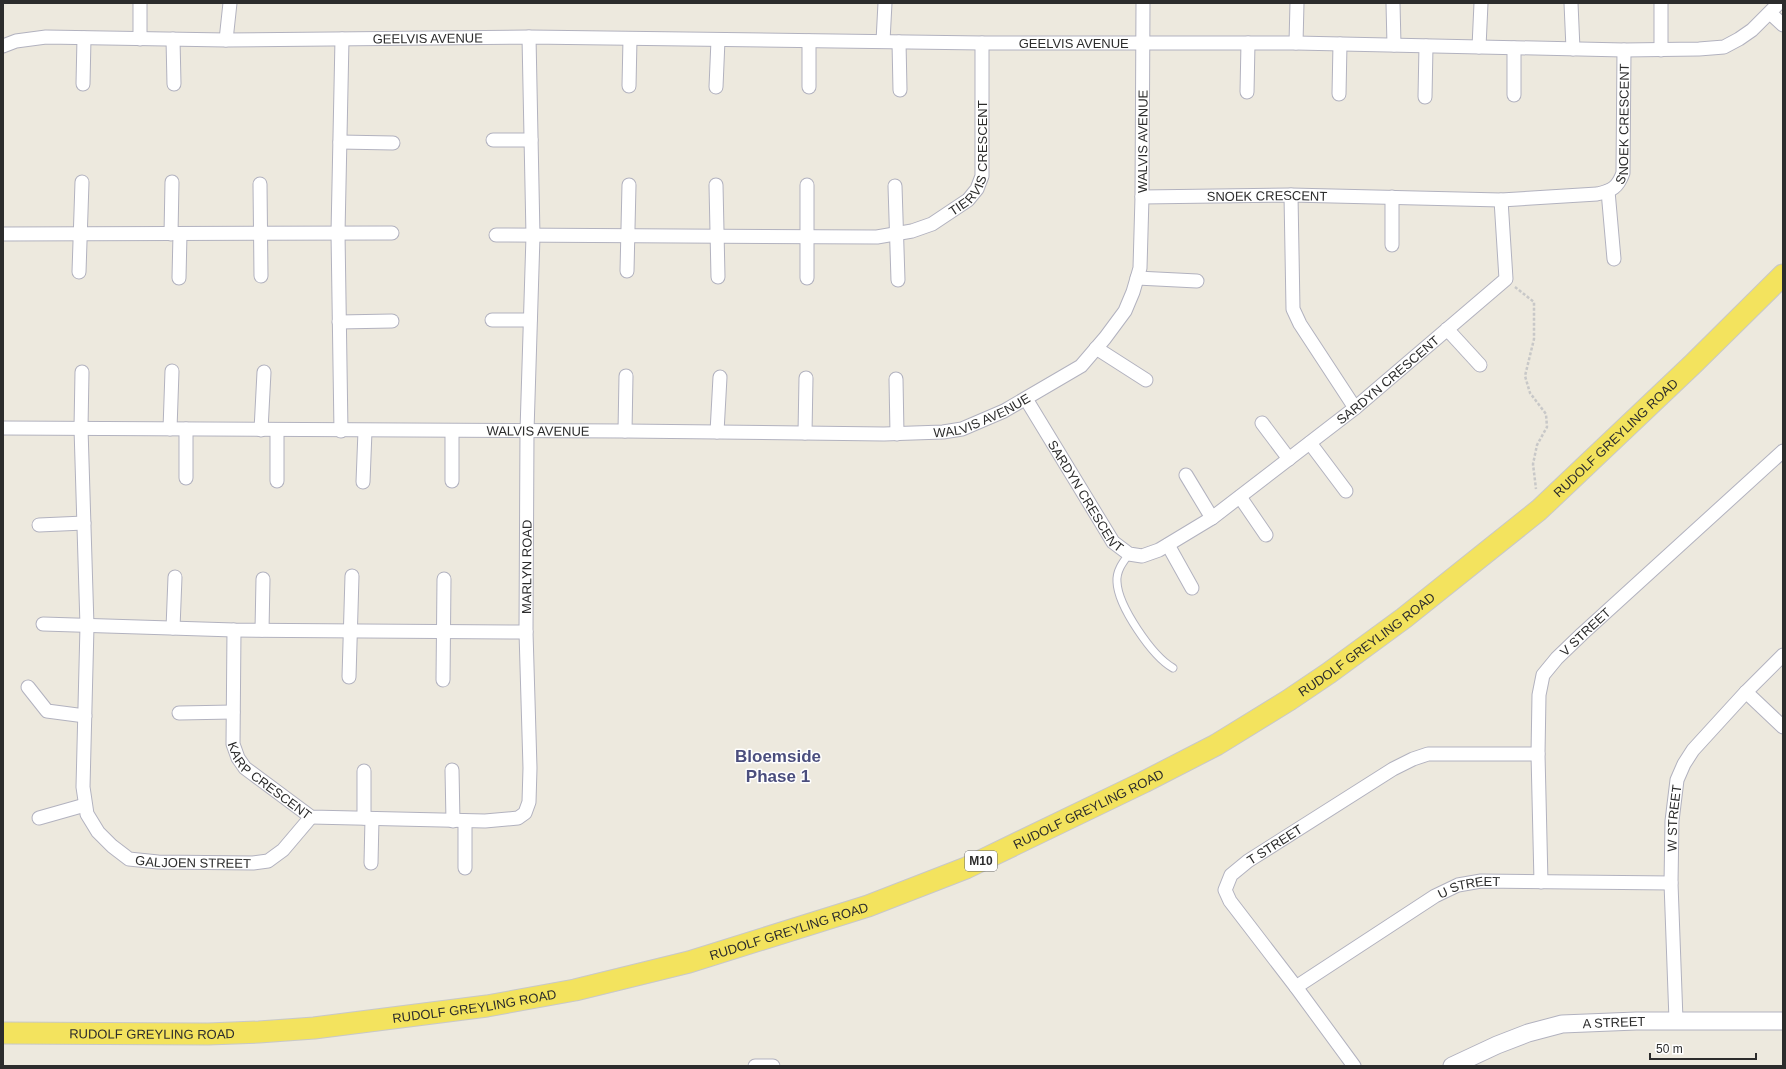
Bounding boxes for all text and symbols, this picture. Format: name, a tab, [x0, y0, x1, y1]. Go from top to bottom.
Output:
street label: GEELVIS AVENUE	[373, 30, 483, 46]
street label: GEELVIS AVENUE	[1019, 36, 1129, 51]
street label: SNOEK CRESCENT	[1612, 63, 1631, 187]
street label: WALVIS AVENUE	[1135, 89, 1150, 193]
street label: TIERVIS CRESCENT	[946, 100, 990, 218]
street label: SNOEK CRESCENT	[1207, 187, 1328, 204]
street label: SARDYN CRESCENT	[1333, 332, 1442, 427]
street label: RUDOLF GREYLING ROAD	[1550, 375, 1681, 500]
street label: WALVIS AVENUE	[933, 390, 1033, 440]
street label: WALVIS AVENUE	[486, 423, 590, 438]
street label: SARDYN CRESCENT	[1045, 437, 1127, 555]
street label: MARLYN ROAD	[519, 520, 534, 614]
street label: RUDOLF GREYLING ROAD	[1295, 589, 1438, 699]
street label: V STREET	[1557, 604, 1613, 659]
street label: KARP CRESCENT	[225, 739, 315, 822]
district label: Bloemside Phase 1	[735, 747, 821, 786]
street label: RUDOLF GREYLING ROAD	[1011, 766, 1166, 852]
street label: W STREET	[1664, 784, 1684, 852]
street label: T STREET	[1244, 821, 1305, 867]
road number: M10	[965, 851, 997, 871]
street label: GALJOEN STREET	[135, 852, 251, 870]
street label: U STREET	[1435, 873, 1500, 901]
street label: RUDOLF GREYLING ROAD	[708, 899, 870, 963]
street label: RUDOLF GREYLING ROAD	[391, 986, 557, 1025]
street label: A STREET	[1582, 1013, 1645, 1031]
street label: RUDOLF GREYLING ROAD	[69, 1025, 235, 1042]
scale bar	[1650, 1035, 1756, 1061]
text: 50 m	[1656, 1042, 1683, 1056]

